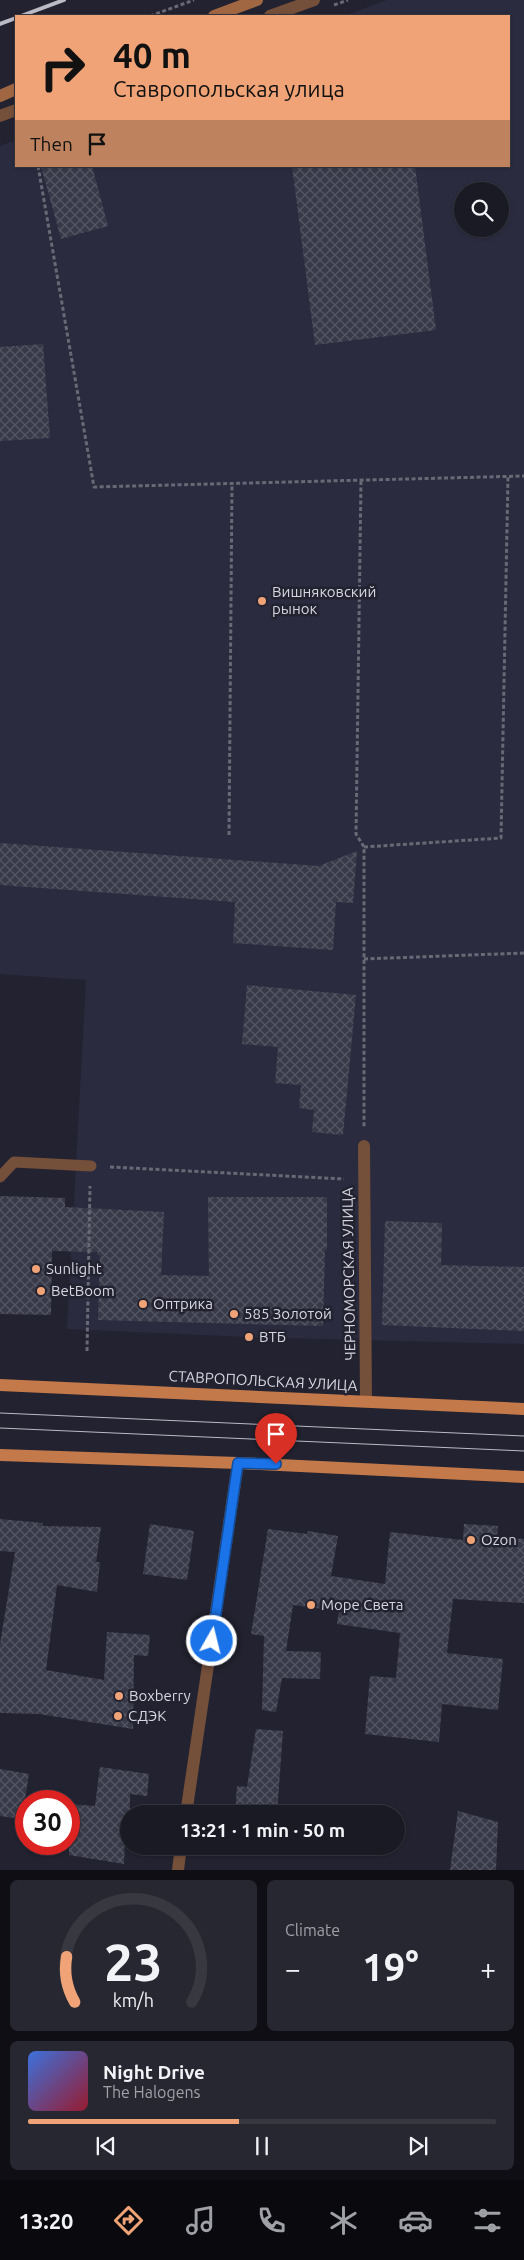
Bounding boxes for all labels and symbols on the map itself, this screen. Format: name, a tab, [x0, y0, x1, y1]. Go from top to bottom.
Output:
place label: Вишняковский рынок	[272, 583, 376, 617]
marker: Вишняковский рынок	[256, 595, 268, 607]
street label: ЧЕРНОМОРСКАЯ УЛИЦА	[338, 1187, 359, 1361]
place label: Sunlight	[46, 1260, 102, 1277]
marker: Sunlight	[30, 1263, 42, 1275]
place label: BetBoom	[51, 1282, 115, 1299]
marker: BetBoom	[35, 1285, 47, 1297]
place label: Оптрика	[153, 1295, 213, 1312]
marker: Оптрика	[137, 1298, 149, 1310]
place label: 585 Золотой	[244, 1305, 332, 1322]
marker: 585 Золотой	[228, 1308, 240, 1320]
place label: ВТБ	[259, 1328, 286, 1345]
marker: ВТБ	[243, 1331, 255, 1343]
street label: СТАВРОПОЛЬСКАЯ УЛИЦА	[168, 1367, 358, 1394]
pin	[255, 1413, 297, 1464]
place label: Ozon	[481, 1531, 517, 1548]
marker: Ozon	[465, 1534, 477, 1546]
place label: Море Света	[321, 1596, 403, 1613]
marker: Море Света	[305, 1599, 317, 1611]
position arrow	[185, 1614, 237, 1666]
place label: Boxberry	[129, 1687, 191, 1704]
marker: Boxberry	[113, 1690, 125, 1702]
place label: СДЭК	[128, 1707, 166, 1724]
marker: СДЭК	[112, 1710, 124, 1722]
speed limit sign: 30	[15, 1790, 80, 1855]

